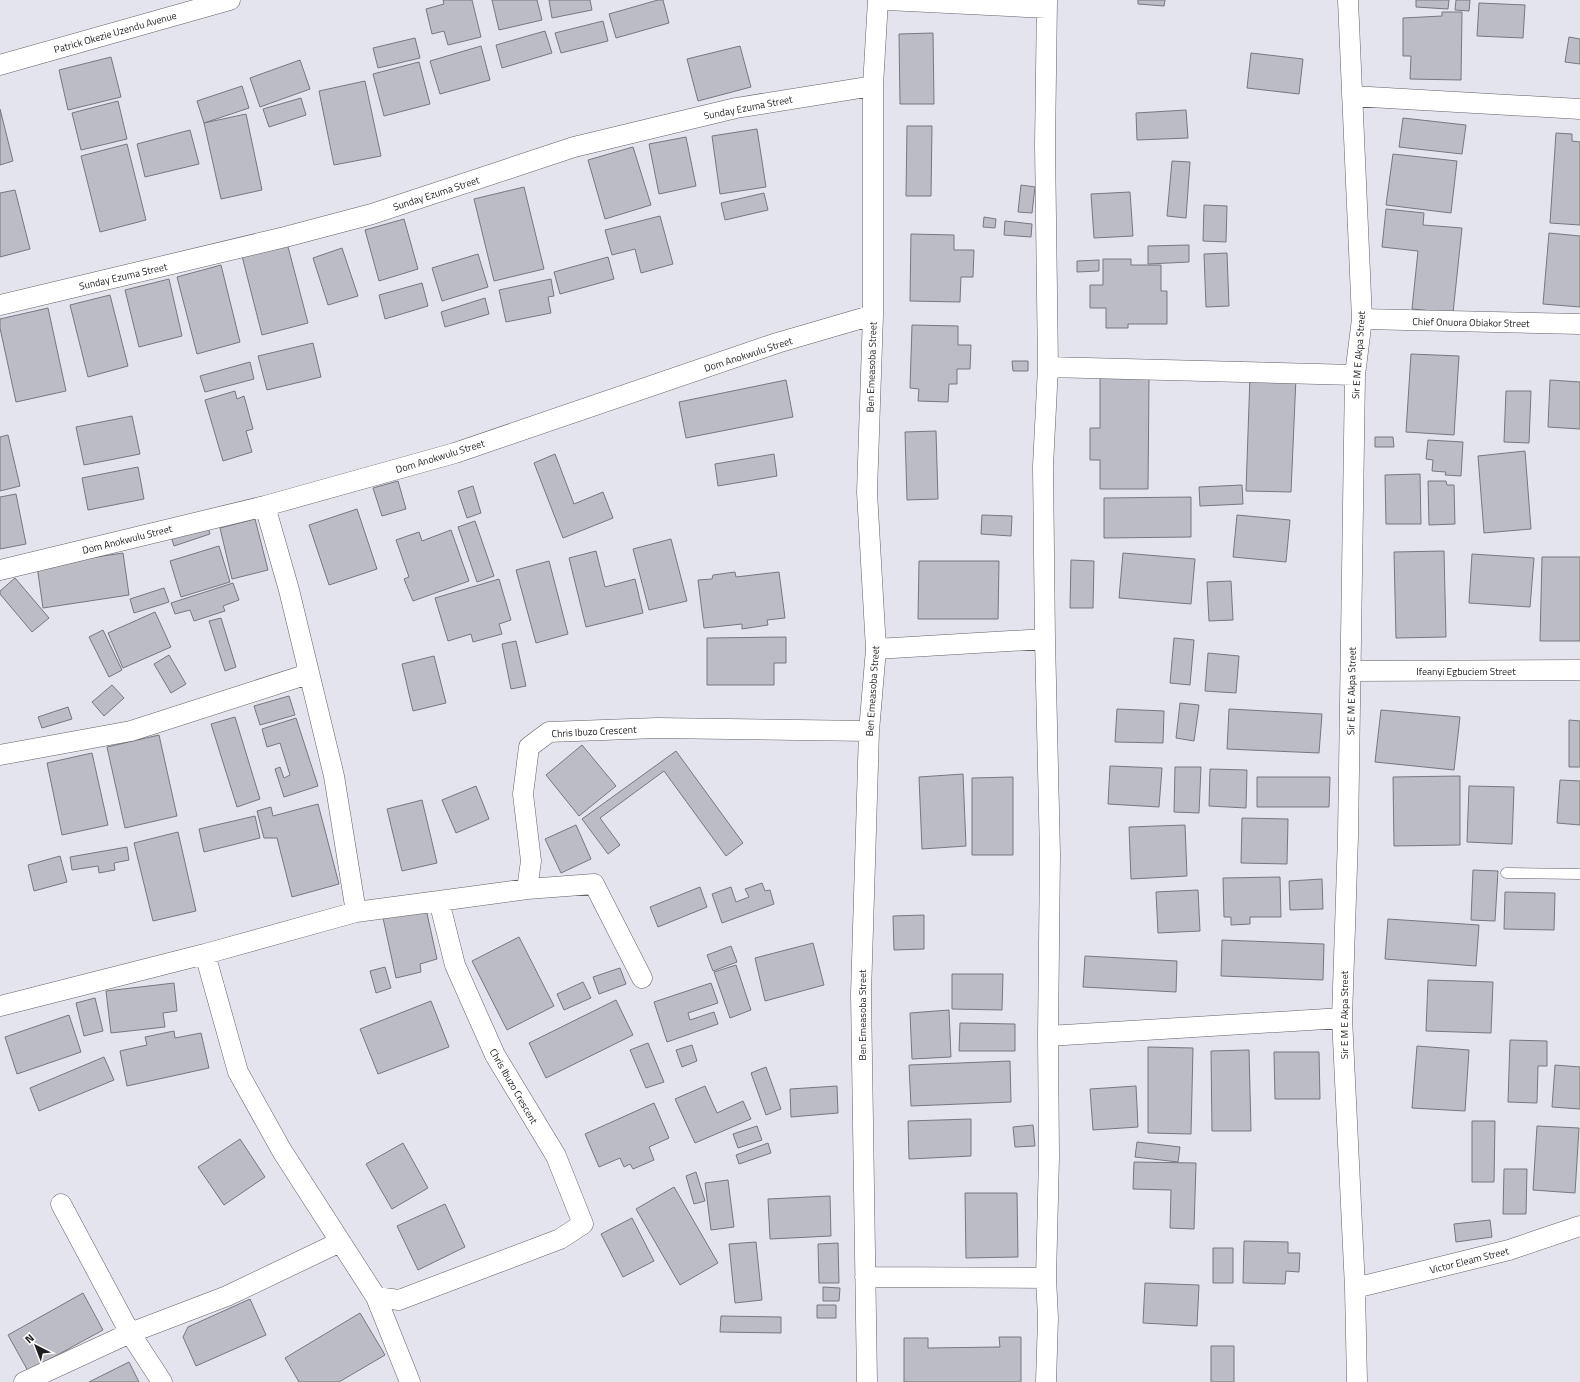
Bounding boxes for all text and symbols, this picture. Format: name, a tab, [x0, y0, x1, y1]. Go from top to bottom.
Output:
street label: Patrick Okezie Uzendu Avenue	[52, 8, 178, 57]
street label: Sunday Ezuma Street	[702, 91, 794, 123]
street label: Sunday Ezuma Street	[391, 172, 482, 215]
street label: Sunday Ezuma Street	[78, 259, 169, 294]
street label: Sir E M E Akpa Street	[1348, 310, 1369, 400]
street label: Chief Onuora Obiakor Street	[1412, 314, 1530, 331]
street label: Ben Emeasoba Street	[862, 321, 881, 413]
street label: Dom Anokwulu Street	[702, 333, 795, 376]
street label: Dom Anokwulu Street	[394, 436, 487, 477]
street label: Dom Anokwulu Street	[81, 521, 174, 558]
street label: Ben Emeasoba Street	[862, 645, 883, 737]
street label: Sir E M E Akpa Street	[1343, 646, 1360, 735]
street label: Ifeanyi Egbuciem Street	[1416, 664, 1516, 679]
street label: Chris Ibuzo Crescent	[551, 722, 637, 741]
street label: Ben Emeasoba Street	[855, 969, 870, 1060]
street label: Sir E M E Akpa Street	[1337, 970, 1352, 1059]
street label: Chris Ibuzo Crescent	[486, 1046, 542, 1127]
street label: Victor Eleam Street	[1428, 1243, 1511, 1278]
north arrow	[16, 1326, 56, 1366]
text: N	[21, 1330, 37, 1347]

